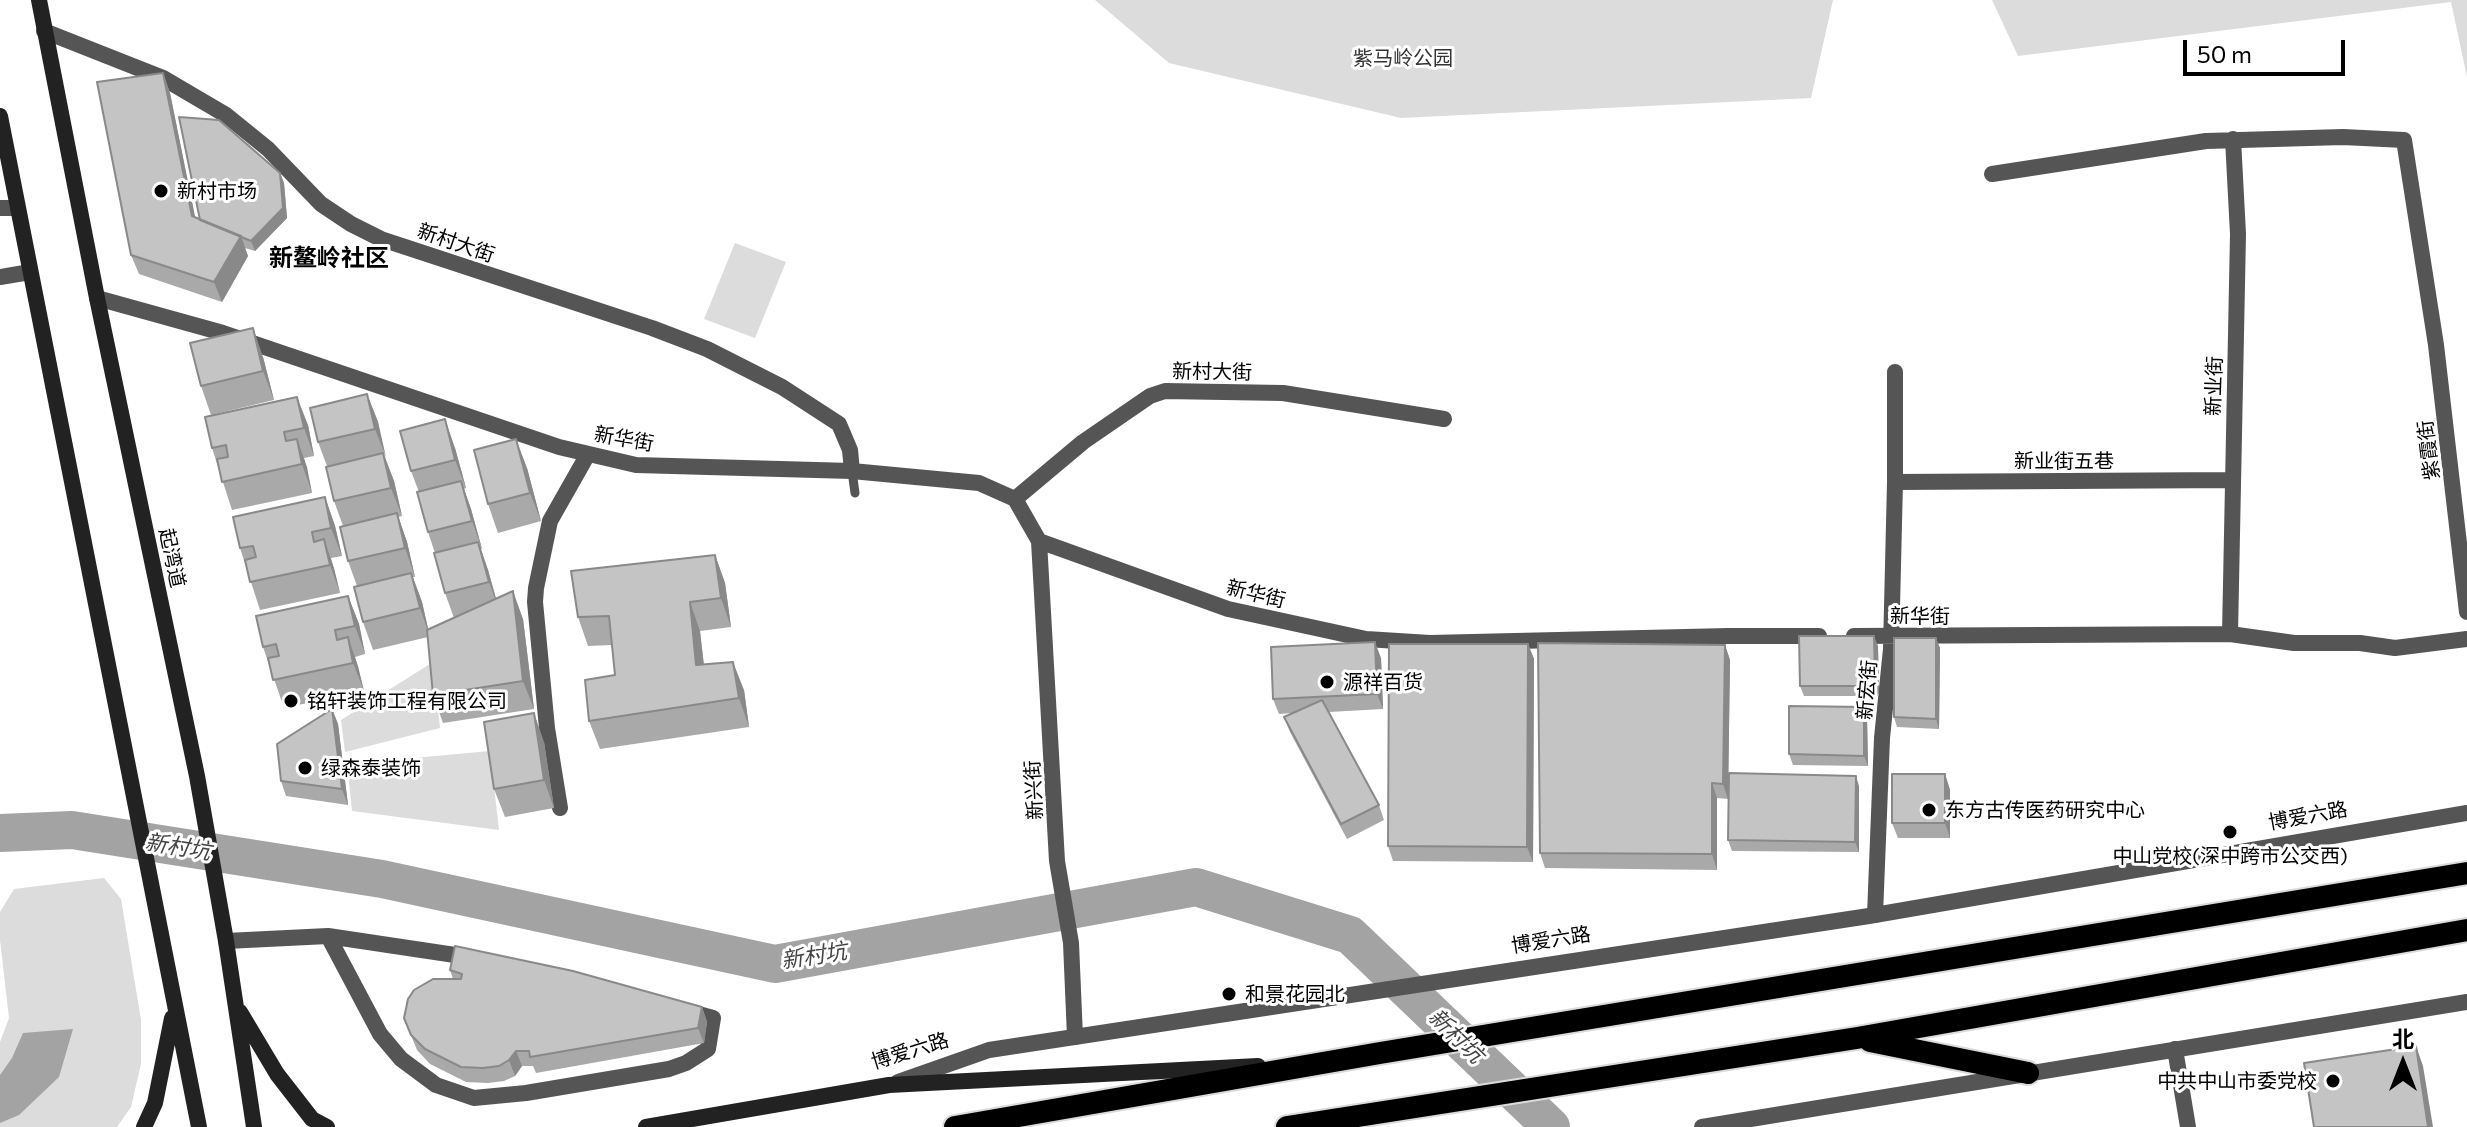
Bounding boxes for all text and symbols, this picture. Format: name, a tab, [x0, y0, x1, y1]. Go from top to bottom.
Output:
scale bar	[2187, 24, 2349, 74]
text: 50 m	[2197, 39, 2252, 68]
park label: 紫马岭公园	[1353, 46, 1453, 70]
place label: 新村市场	[177, 179, 257, 203]
marker: 新村市场	[152, 182, 170, 200]
street label: 新村大街	[414, 219, 498, 267]
district label: 新鳌岭社区	[269, 244, 389, 272]
street label: 新业街	[2201, 356, 2227, 416]
street label: 新村大街	[1172, 359, 1252, 385]
street label: 紫霞街	[2413, 419, 2445, 481]
street label: 新华街	[592, 422, 656, 456]
street label: 新业街五巷	[2014, 449, 2114, 473]
street label: 起湾道	[154, 526, 190, 590]
street label: 新华街	[1224, 575, 1288, 613]
street label: 新华街	[1890, 604, 1950, 628]
street label: 新宏街	[1852, 659, 1882, 721]
place label: 源祥百货	[1343, 670, 1423, 694]
marker: 源祥百货	[1318, 673, 1336, 691]
place label: 铭轩装饰工程有限公司	[307, 689, 507, 713]
marker: 铭轩装饰工程有限公司	[282, 692, 300, 710]
place label: 绿森泰装饰	[321, 756, 421, 780]
marker: 绿森泰装饰	[296, 759, 314, 777]
street label: 新兴街	[1020, 759, 1048, 821]
street label: 博爱六路	[2267, 797, 2349, 835]
place label: 东方古传医药研究中心	[1945, 798, 2145, 822]
marker: 东方古传医药研究中心	[1920, 801, 1938, 819]
marker: 中山党校(深中跨市公交西)	[2221, 823, 2239, 841]
water label: 新村坑	[143, 829, 213, 865]
place label: 中山党校(深中跨市公交西)	[2112, 844, 2348, 868]
street label: 博爱六路	[1510, 922, 1592, 958]
water label: 新村坑	[779, 938, 849, 974]
place label: 和景花园北	[1245, 982, 1345, 1006]
marker: 和景花园北	[1220, 985, 1238, 1003]
water label: 新村坑	[1423, 1004, 1489, 1068]
north arrow	[2363, 1023, 2443, 1103]
text: 北	[2392, 1025, 2414, 1052]
street label: 博爱六路	[868, 1028, 952, 1074]
place label: 中共中山市委党校	[2157, 1069, 2317, 1093]
marker: 中共中山市委党校	[2324, 1072, 2342, 1090]

